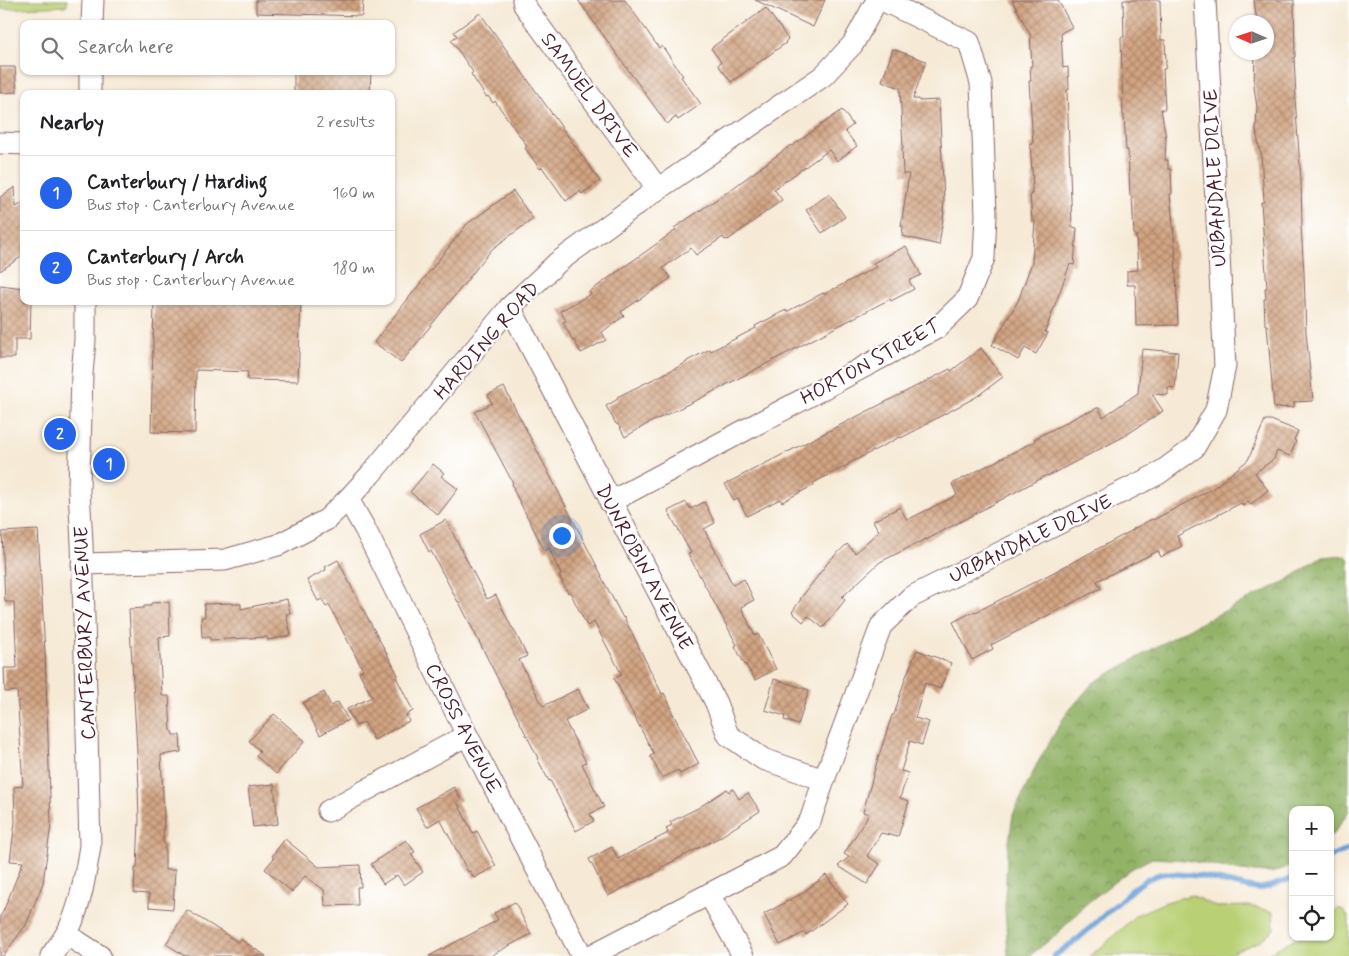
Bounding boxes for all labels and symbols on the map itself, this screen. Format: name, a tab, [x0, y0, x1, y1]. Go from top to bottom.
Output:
north arrow	[1229, 15, 1274, 60]
street label: SAMUEL DRIVE	[534, 28, 644, 164]
street label: URBANDALE DRIVE	[1197, 88, 1234, 268]
street label: HARDING ROAD	[428, 276, 546, 406]
street label: HORTON STREET	[796, 312, 947, 412]
pin: 2	[44, 415, 76, 453]
pin: 1	[93, 445, 125, 483]
street label: DUNROBIN AVENUE	[589, 480, 699, 655]
street label: URBANDALE DRIVE	[945, 488, 1117, 591]
your location	[549, 523, 575, 549]
street label: CANTERBURY AVENUE	[68, 526, 103, 740]
street label: CROSS AVENUE	[418, 659, 507, 799]

